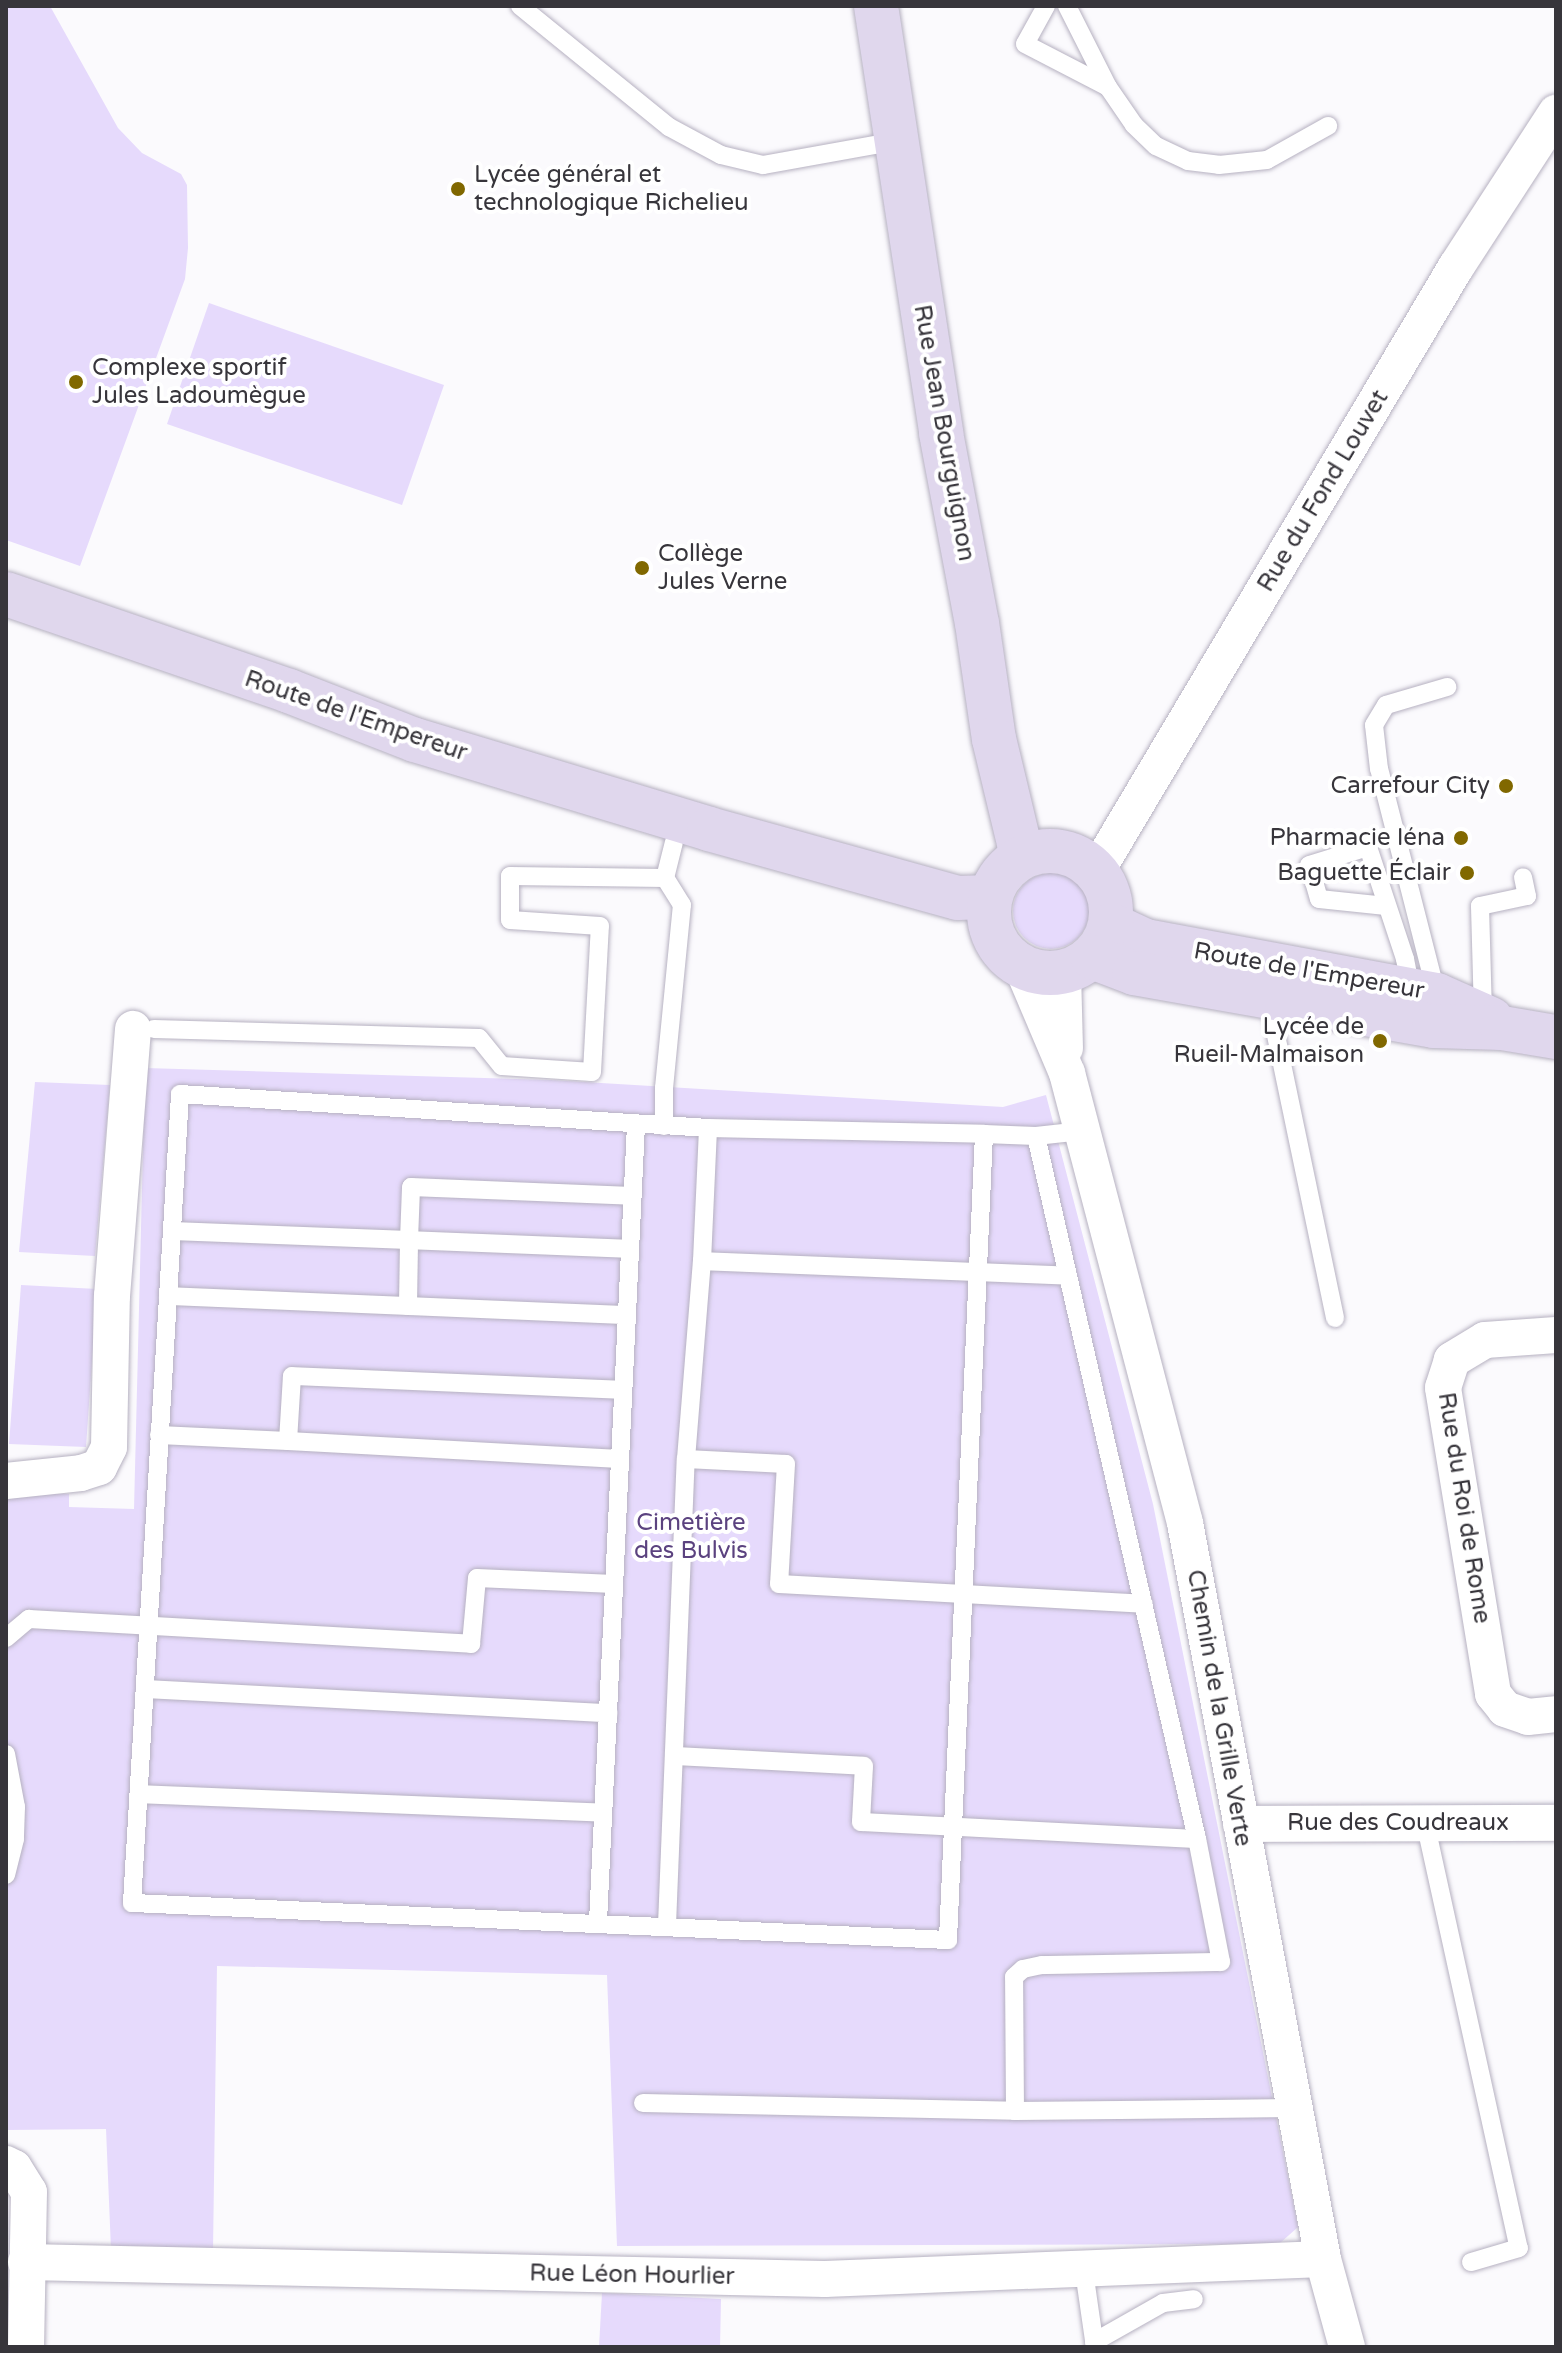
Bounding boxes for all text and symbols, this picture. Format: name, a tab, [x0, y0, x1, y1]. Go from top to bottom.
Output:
place label: Lycée général et technologique Richelieu	[474, 161, 749, 217]
marker: Lycée général et technologique Richelieu	[449, 180, 467, 198]
street label: Rue Jean Bourguignon	[907, 303, 981, 563]
place label: Complexe sportif Jules Ladoumègue	[92, 354, 306, 410]
marker: Complexe sportif Jules Ladoumègue	[67, 373, 85, 391]
street label: Rue du Fond Louvet	[1251, 385, 1395, 597]
place label: Collège Jules Verne	[658, 540, 787, 596]
marker: Collège Jules Verne	[633, 559, 651, 577]
street label: Route de l'Empereur	[241, 664, 471, 768]
place label: Carrefour City	[1331, 772, 1490, 800]
marker: Carrefour City	[1497, 777, 1515, 795]
place label: Pharmacie Iéna	[1269, 824, 1445, 852]
marker: Pharmacie Iéna	[1452, 829, 1470, 847]
place label: Baguette Éclair	[1277, 859, 1451, 887]
marker: Baguette Éclair	[1458, 864, 1476, 882]
street label: Route de l'Empereur	[1192, 937, 1426, 1005]
place label: Lycée de Rueil-Malmaison	[1174, 1013, 1364, 1069]
marker: Lycée de Rueil-Malmaison	[1371, 1032, 1389, 1050]
street label: Rue du Roi de Rome	[1431, 1390, 1497, 1626]
park label: Cimetière des Bulvis	[634, 1509, 748, 1565]
street label: Chemin de la Grille Verte	[1180, 1568, 1258, 1848]
street label: Rue des Coudreaux	[1287, 1809, 1509, 1837]
street label: Rue Léon Hourlier	[529, 2259, 735, 2291]

